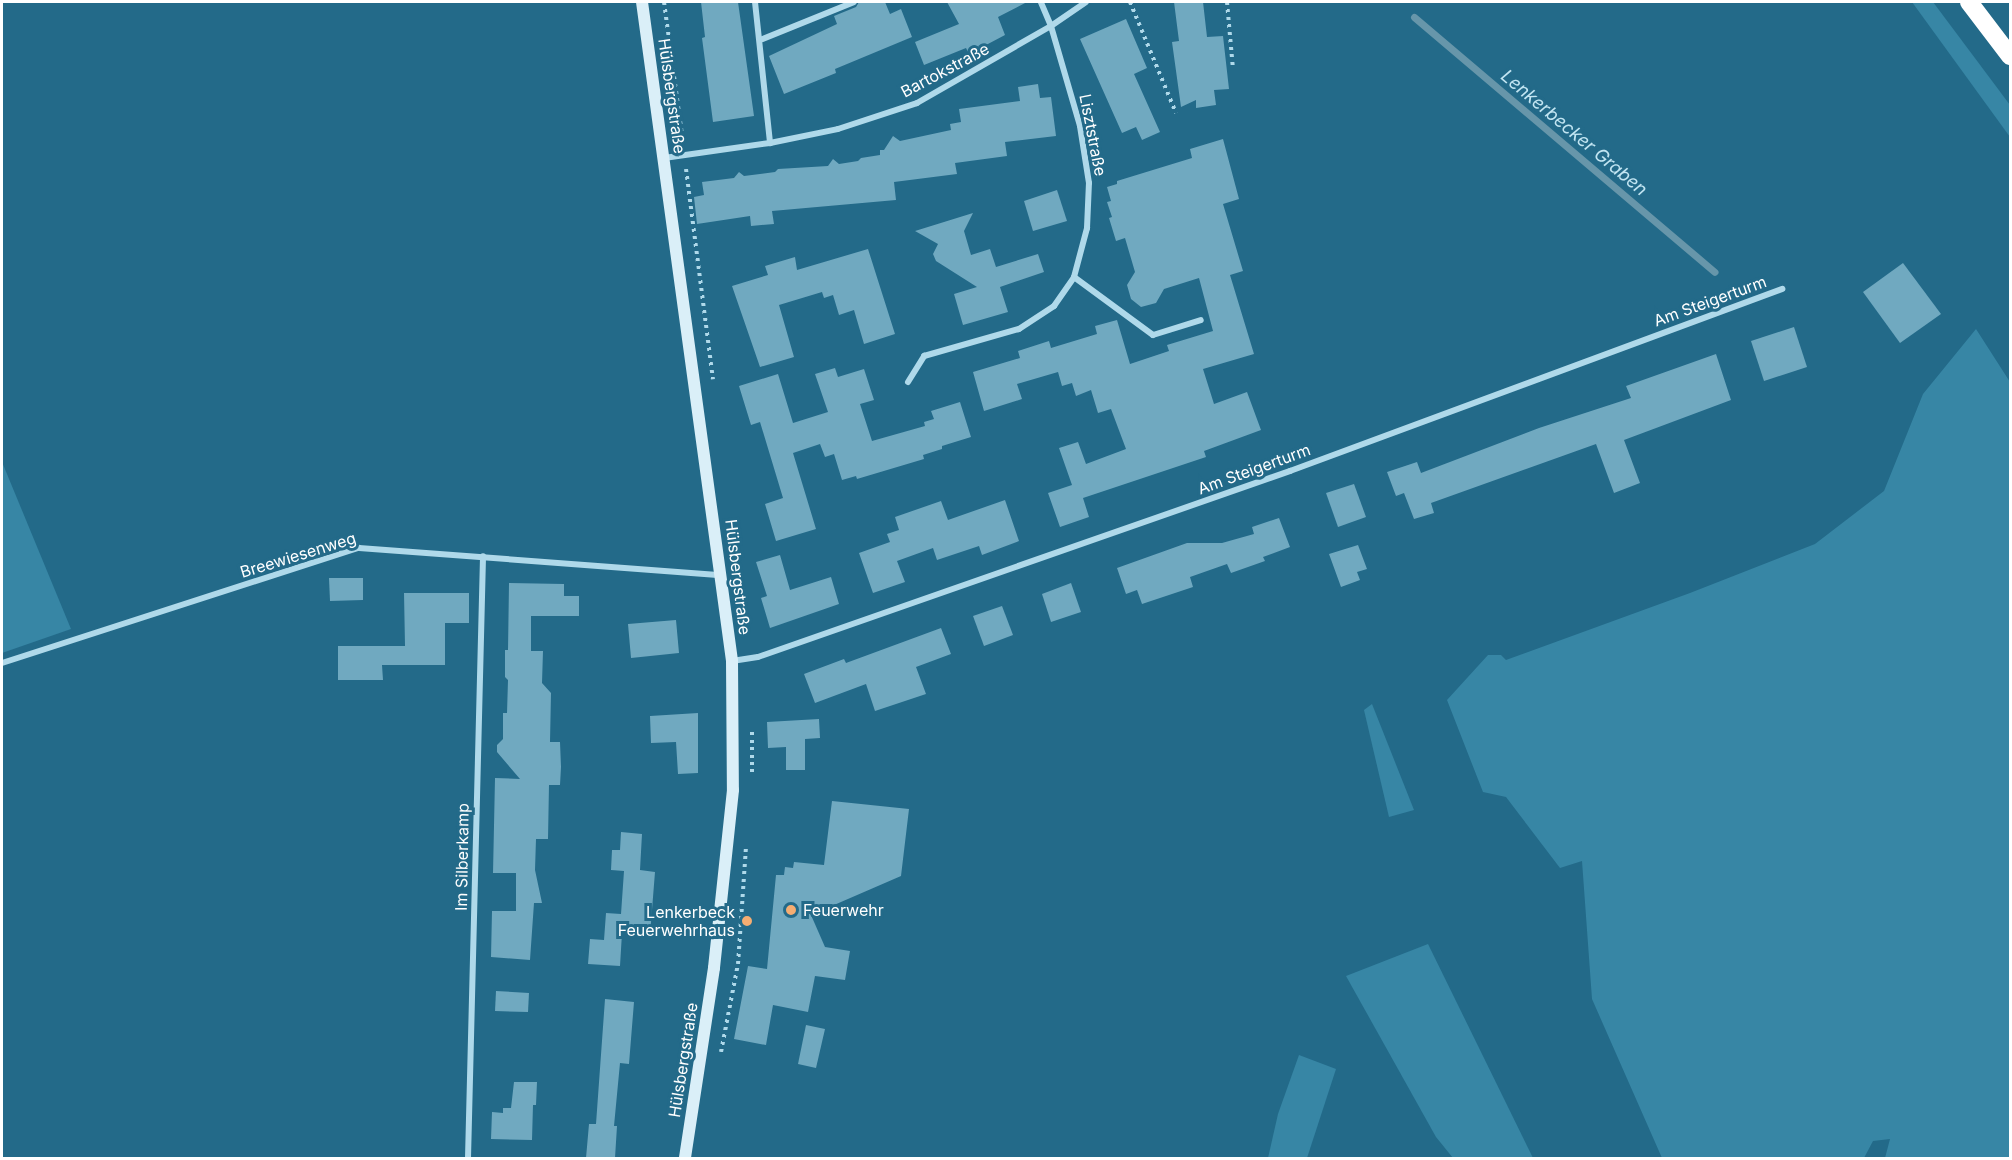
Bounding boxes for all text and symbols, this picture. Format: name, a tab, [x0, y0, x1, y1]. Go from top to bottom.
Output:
street label: Hülsbergstraße	[654, 37, 690, 155]
street label: Bartokstraße	[898, 39, 992, 101]
water label: Lenkerbecker Graben	[1496, 65, 1652, 201]
street label: Lisztstraße	[1076, 92, 1110, 178]
street label: Am Steigerturm	[1651, 272, 1769, 330]
street label: Am Steigerturm	[1195, 440, 1313, 498]
street label: Hülsbergstraße	[721, 518, 755, 636]
street label: Breewiesenweg	[238, 528, 358, 582]
street label: Im Silberkamp	[451, 803, 473, 911]
place label: Feuerwehr	[803, 900, 884, 920]
place label: Lenkerbeck Feuerwehrhaus	[618, 902, 735, 940]
marker: Feuerwehr	[784, 903, 798, 917]
marker: Lenkerbeck Feuerwehrhaus	[740, 914, 754, 928]
street label: Hülsbergstraße	[664, 1001, 702, 1119]

